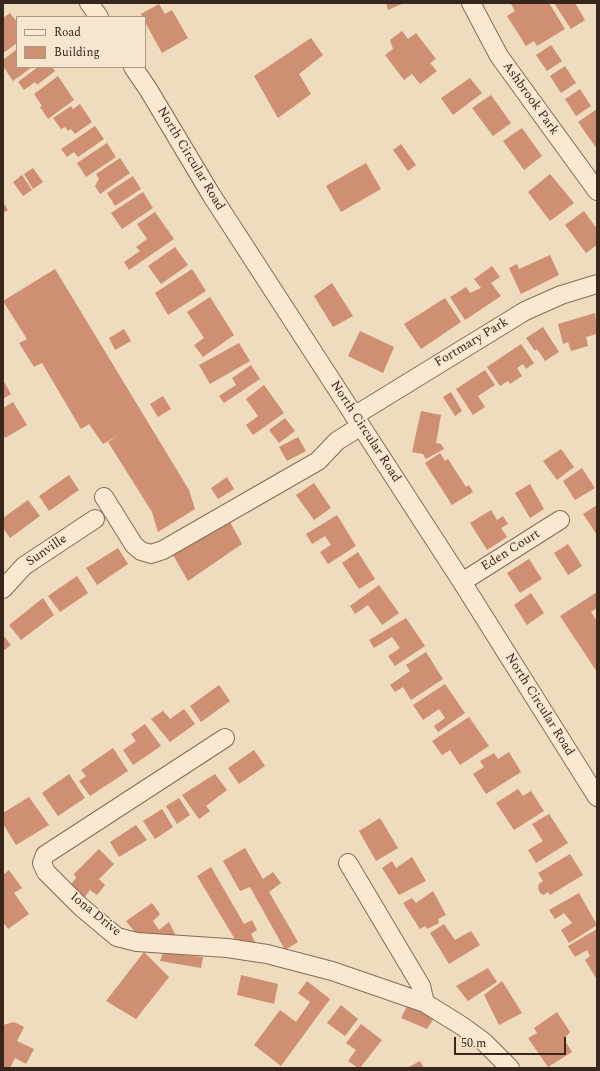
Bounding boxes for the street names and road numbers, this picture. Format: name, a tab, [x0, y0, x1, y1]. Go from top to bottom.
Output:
street label: Ashbrook Park	[498, 59, 562, 139]
street label: North Circular Road	[153, 104, 227, 214]
street label: Fortmary Park	[432, 315, 512, 371]
street label: North Circular Road	[326, 378, 404, 486]
street label: Eden Court	[479, 527, 543, 575]
street label: Sunville	[24, 532, 70, 570]
street label: North Circular Road	[501, 651, 577, 759]
street label: Iona Drive	[66, 890, 124, 940]

